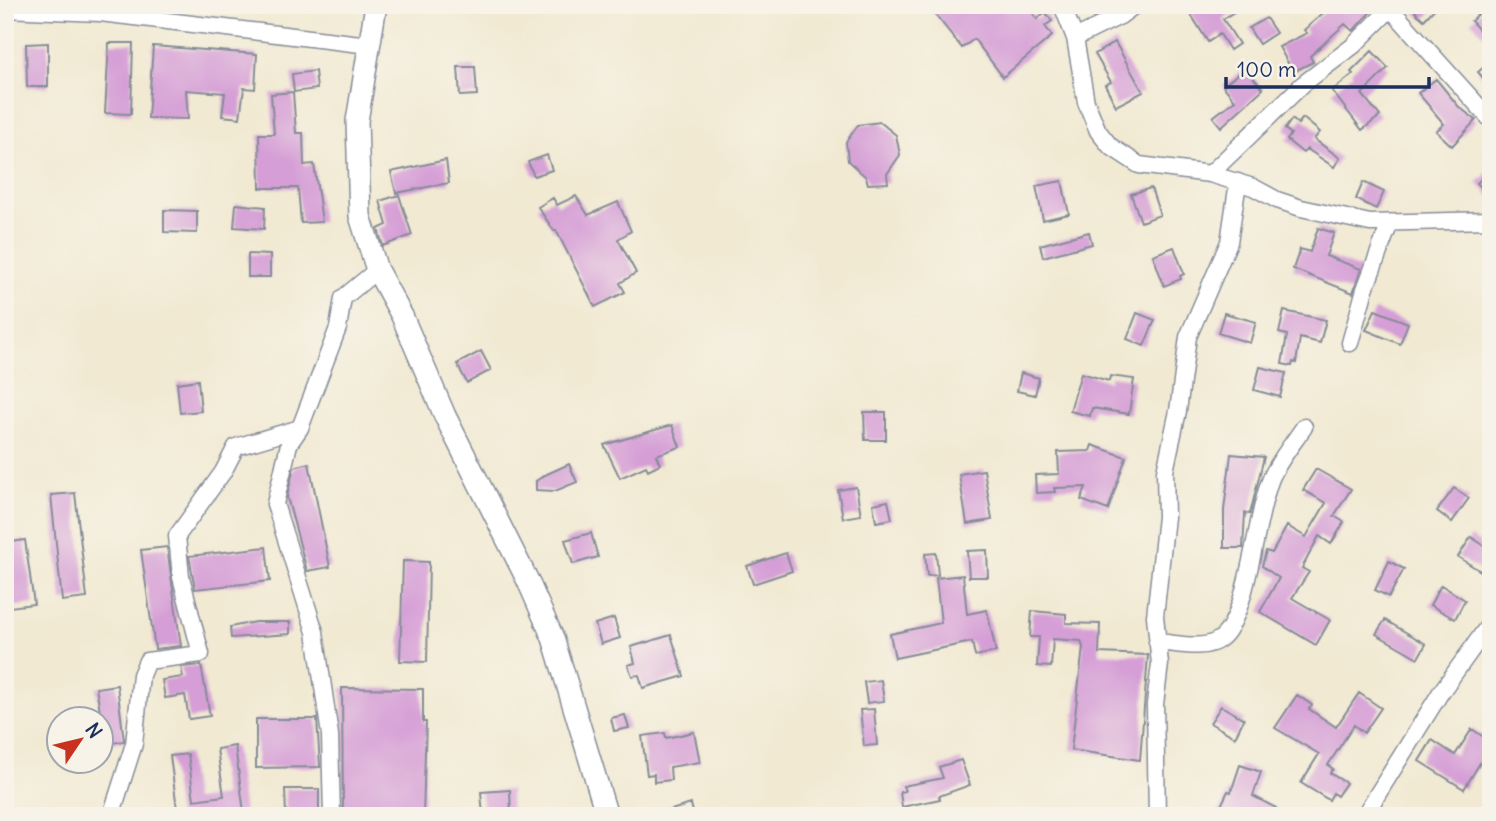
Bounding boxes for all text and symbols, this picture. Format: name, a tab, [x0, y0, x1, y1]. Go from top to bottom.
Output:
scale bar	[1226, 46, 1430, 90]
text: 100 m	[1237, 56, 1296, 83]
north arrow	[46, 706, 116, 776]
text: N	[80, 718, 108, 743]

